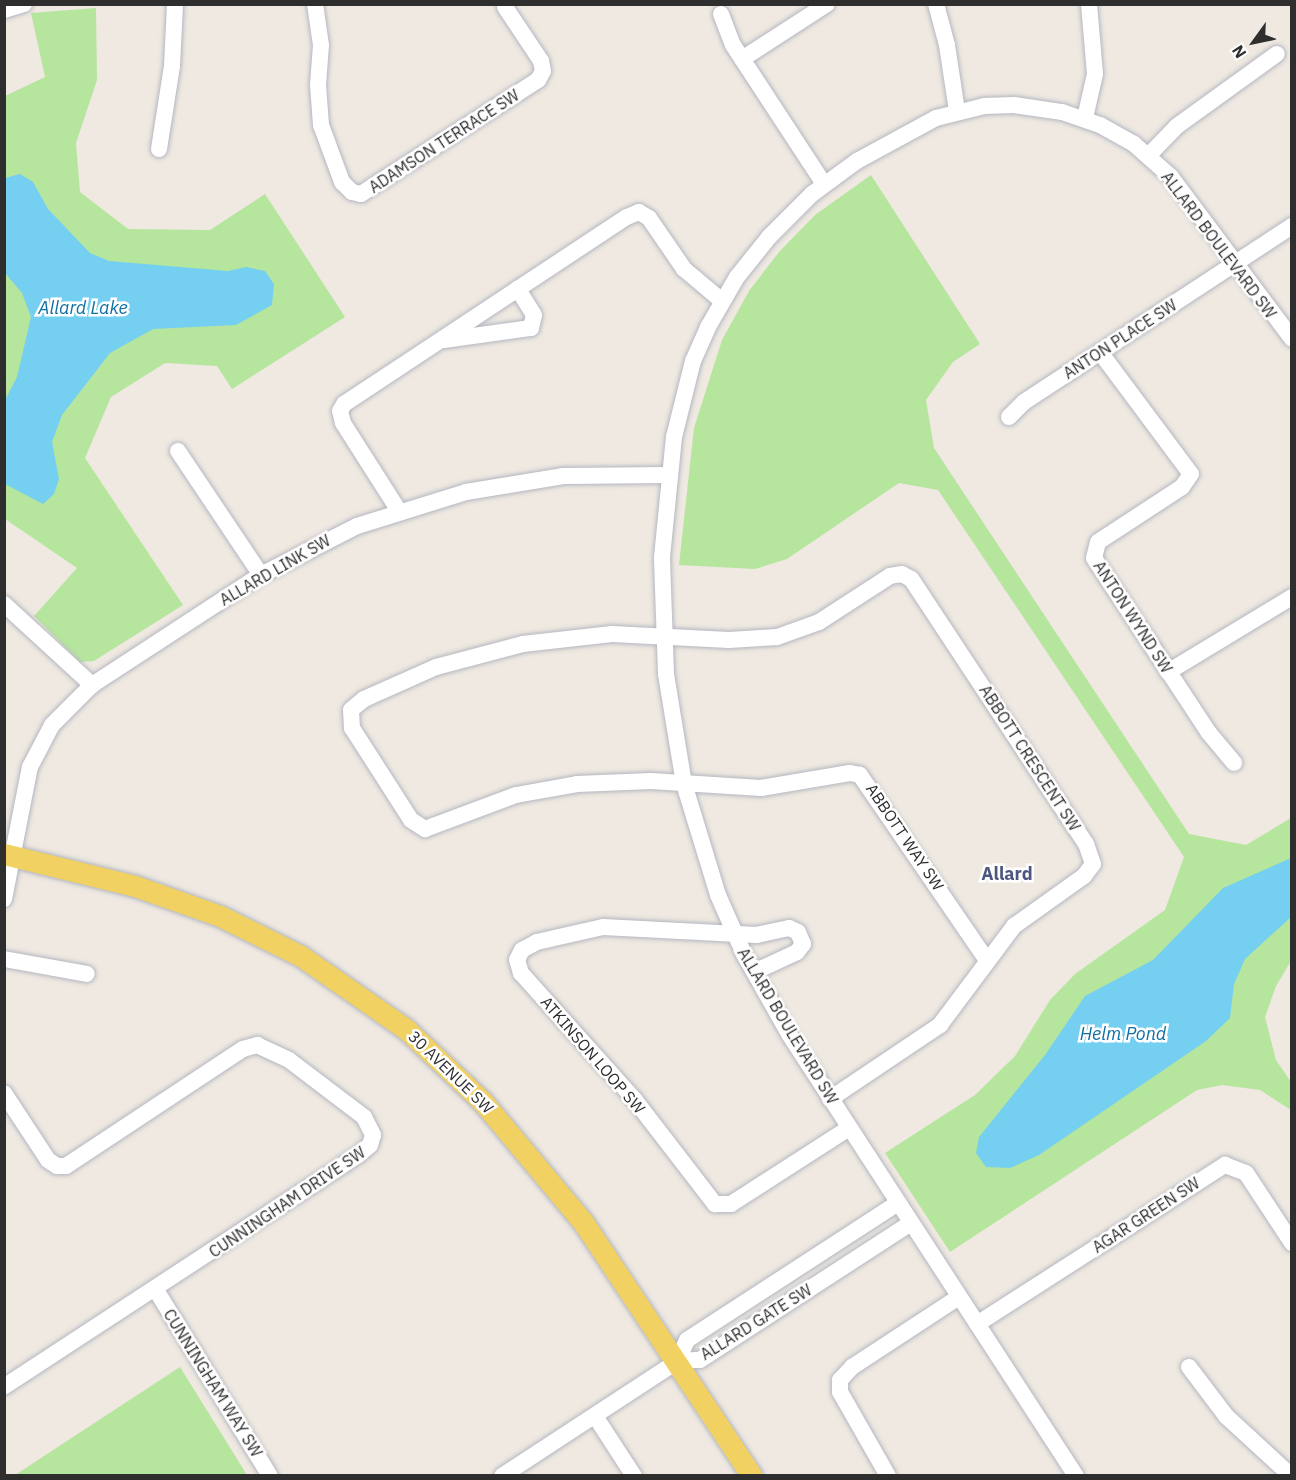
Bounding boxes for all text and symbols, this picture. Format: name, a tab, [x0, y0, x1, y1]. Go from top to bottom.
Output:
north arrow	[1224, 12, 1284, 72]
text: N	[1227, 41, 1250, 62]
street label: ADAMSON TERRACE SW	[365, 85, 523, 197]
street label: ALLARD BOULEVARD SW	[1157, 168, 1281, 322]
street label: ANTON PLACE SW	[1060, 295, 1180, 383]
water label: Allard Lake	[38, 297, 128, 319]
street label: ALLARD LINK SW	[216, 530, 334, 610]
street label: ANTON WYND SW	[1090, 557, 1176, 677]
street label: ABBOTT CRESCENT SW	[976, 681, 1084, 835]
street label: ABBOTT WAY SW	[862, 780, 948, 894]
district label: Allard	[981, 863, 1033, 885]
street label: ALLARD BOULEVARD SW	[734, 944, 842, 1108]
street label: ATKINSON LOOP SW	[537, 992, 649, 1118]
water label: Helm Pond	[1080, 1023, 1166, 1045]
street label: 30 AVENUE SW	[405, 1027, 497, 1117]
street label: CUNNINGHAM DRIVE SW	[205, 1142, 369, 1262]
street label: AGAR GREEN SW	[1089, 1173, 1203, 1257]
street label: ALLARD GATE SW	[697, 1280, 815, 1364]
street label: CUNNINGHAM WAY SW	[160, 1305, 266, 1461]

